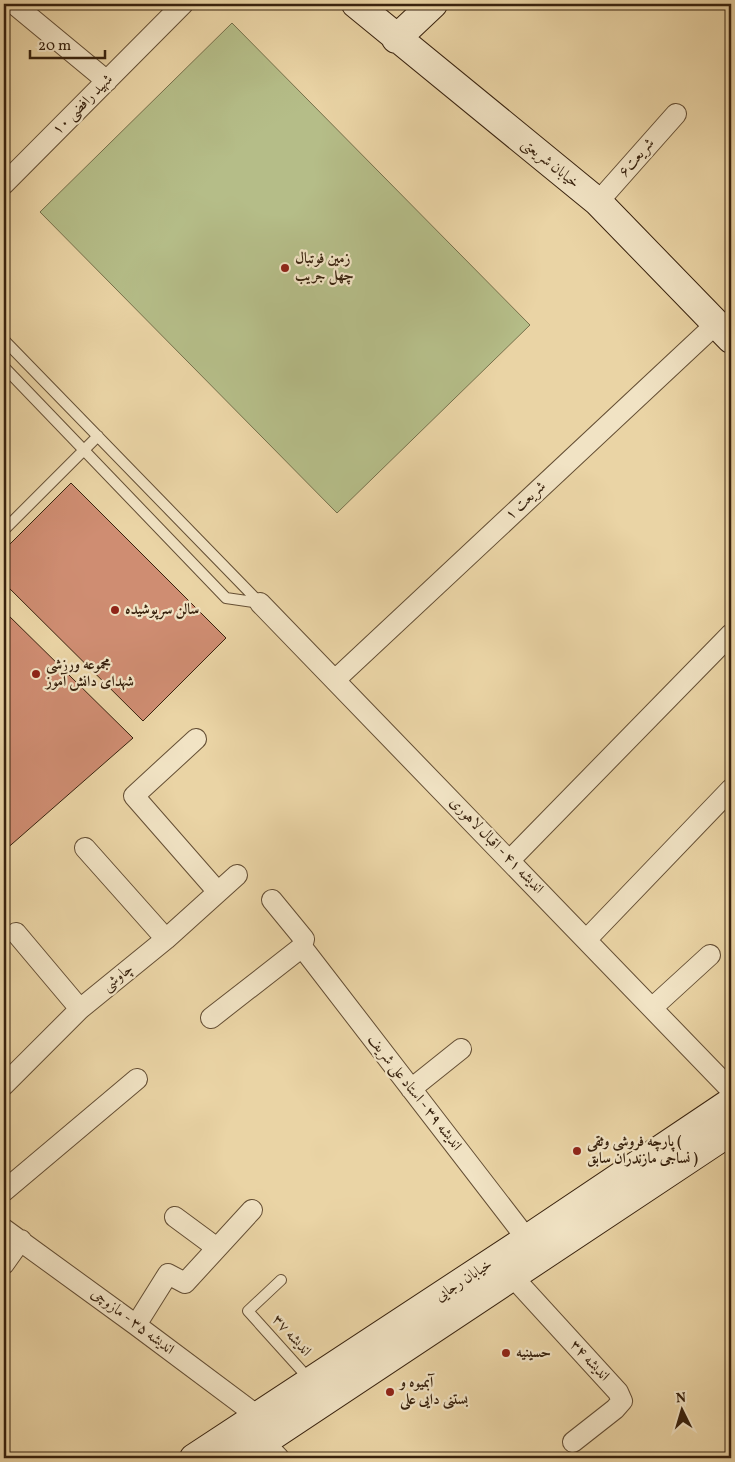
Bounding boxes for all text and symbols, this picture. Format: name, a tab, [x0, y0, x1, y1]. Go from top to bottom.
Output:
scale bar	[30, 28, 105, 60]
text: 20 m	[38, 36, 71, 57]
street label: شهید رافضی ۱۰	[48, 70, 118, 140]
street label: خیابان شریعتی	[516, 134, 584, 194]
street label: شریعت۶	[614, 134, 660, 182]
place label: زمین فوتبال چهل جریب	[295, 249, 354, 287]
marker: زمین فوتبال چهل جریب	[279, 262, 291, 274]
street label: شریعت ۱	[501, 477, 551, 525]
place label: سالن سرپوشیده	[125, 600, 199, 621]
marker: سالن سرپوشیده	[109, 604, 121, 616]
place label: مجموعه ورزشی شهدای دانش آموز	[44, 655, 134, 693]
marker: مجموعه ورزشی شهدای دانش آموز	[30, 668, 42, 680]
street label: اندیشه ۴۱ - اقبال لاهوری	[444, 793, 548, 899]
street label: چاوشی	[98, 959, 138, 997]
street label: اندیشه ۳۹ - استاد علی شریف	[362, 1030, 466, 1156]
place label: پارچه فروشی وثقی ( نساجی مازندران سابق )	[586, 1132, 698, 1170]
marker: پارچه فروشی وثقی ( نساجی مازندران سابق )	[571, 1145, 583, 1157]
street label: خیابان رجایی	[431, 1255, 497, 1307]
street label: اندیشه ۳۵ - مازوچی	[86, 1284, 178, 1360]
street label: اندیشه ۳۷	[266, 1310, 316, 1362]
street label: اندیشه ۳۴	[564, 1336, 614, 1386]
place label: حسینیه	[516, 1343, 551, 1364]
marker: حسینیه	[500, 1347, 512, 1359]
place label: آبمیوه و بستنی دایی علی	[398, 1373, 469, 1411]
north arrow	[658, 1384, 708, 1434]
marker: آبمیوه و بستنی دایی علی	[384, 1386, 396, 1398]
text: N	[675, 1389, 687, 1408]

